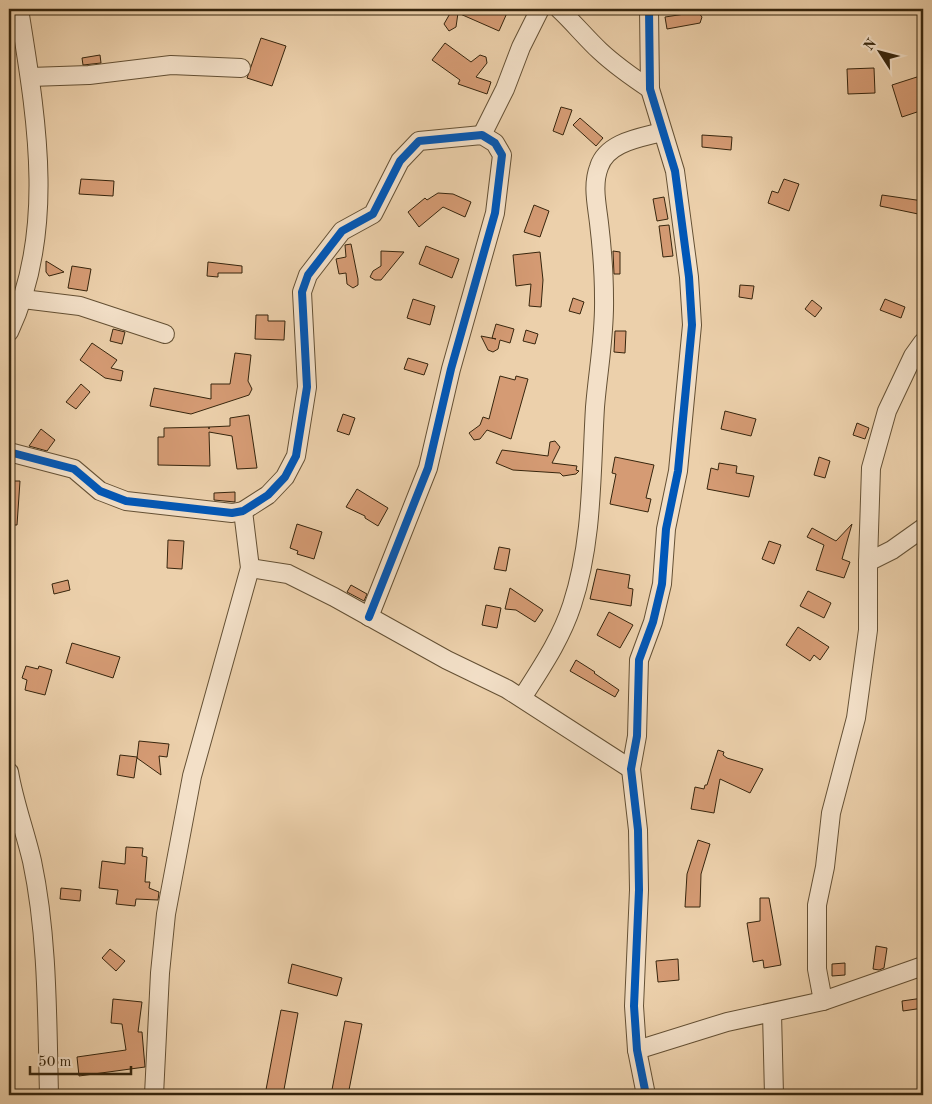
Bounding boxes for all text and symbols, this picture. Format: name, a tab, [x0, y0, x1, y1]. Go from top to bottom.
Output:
north arrow	[854, 28, 904, 78]
text: N	[861, 36, 879, 53]
scale bar	[30, 1044, 131, 1076]
text: 50 m	[38, 1055, 72, 1070]

